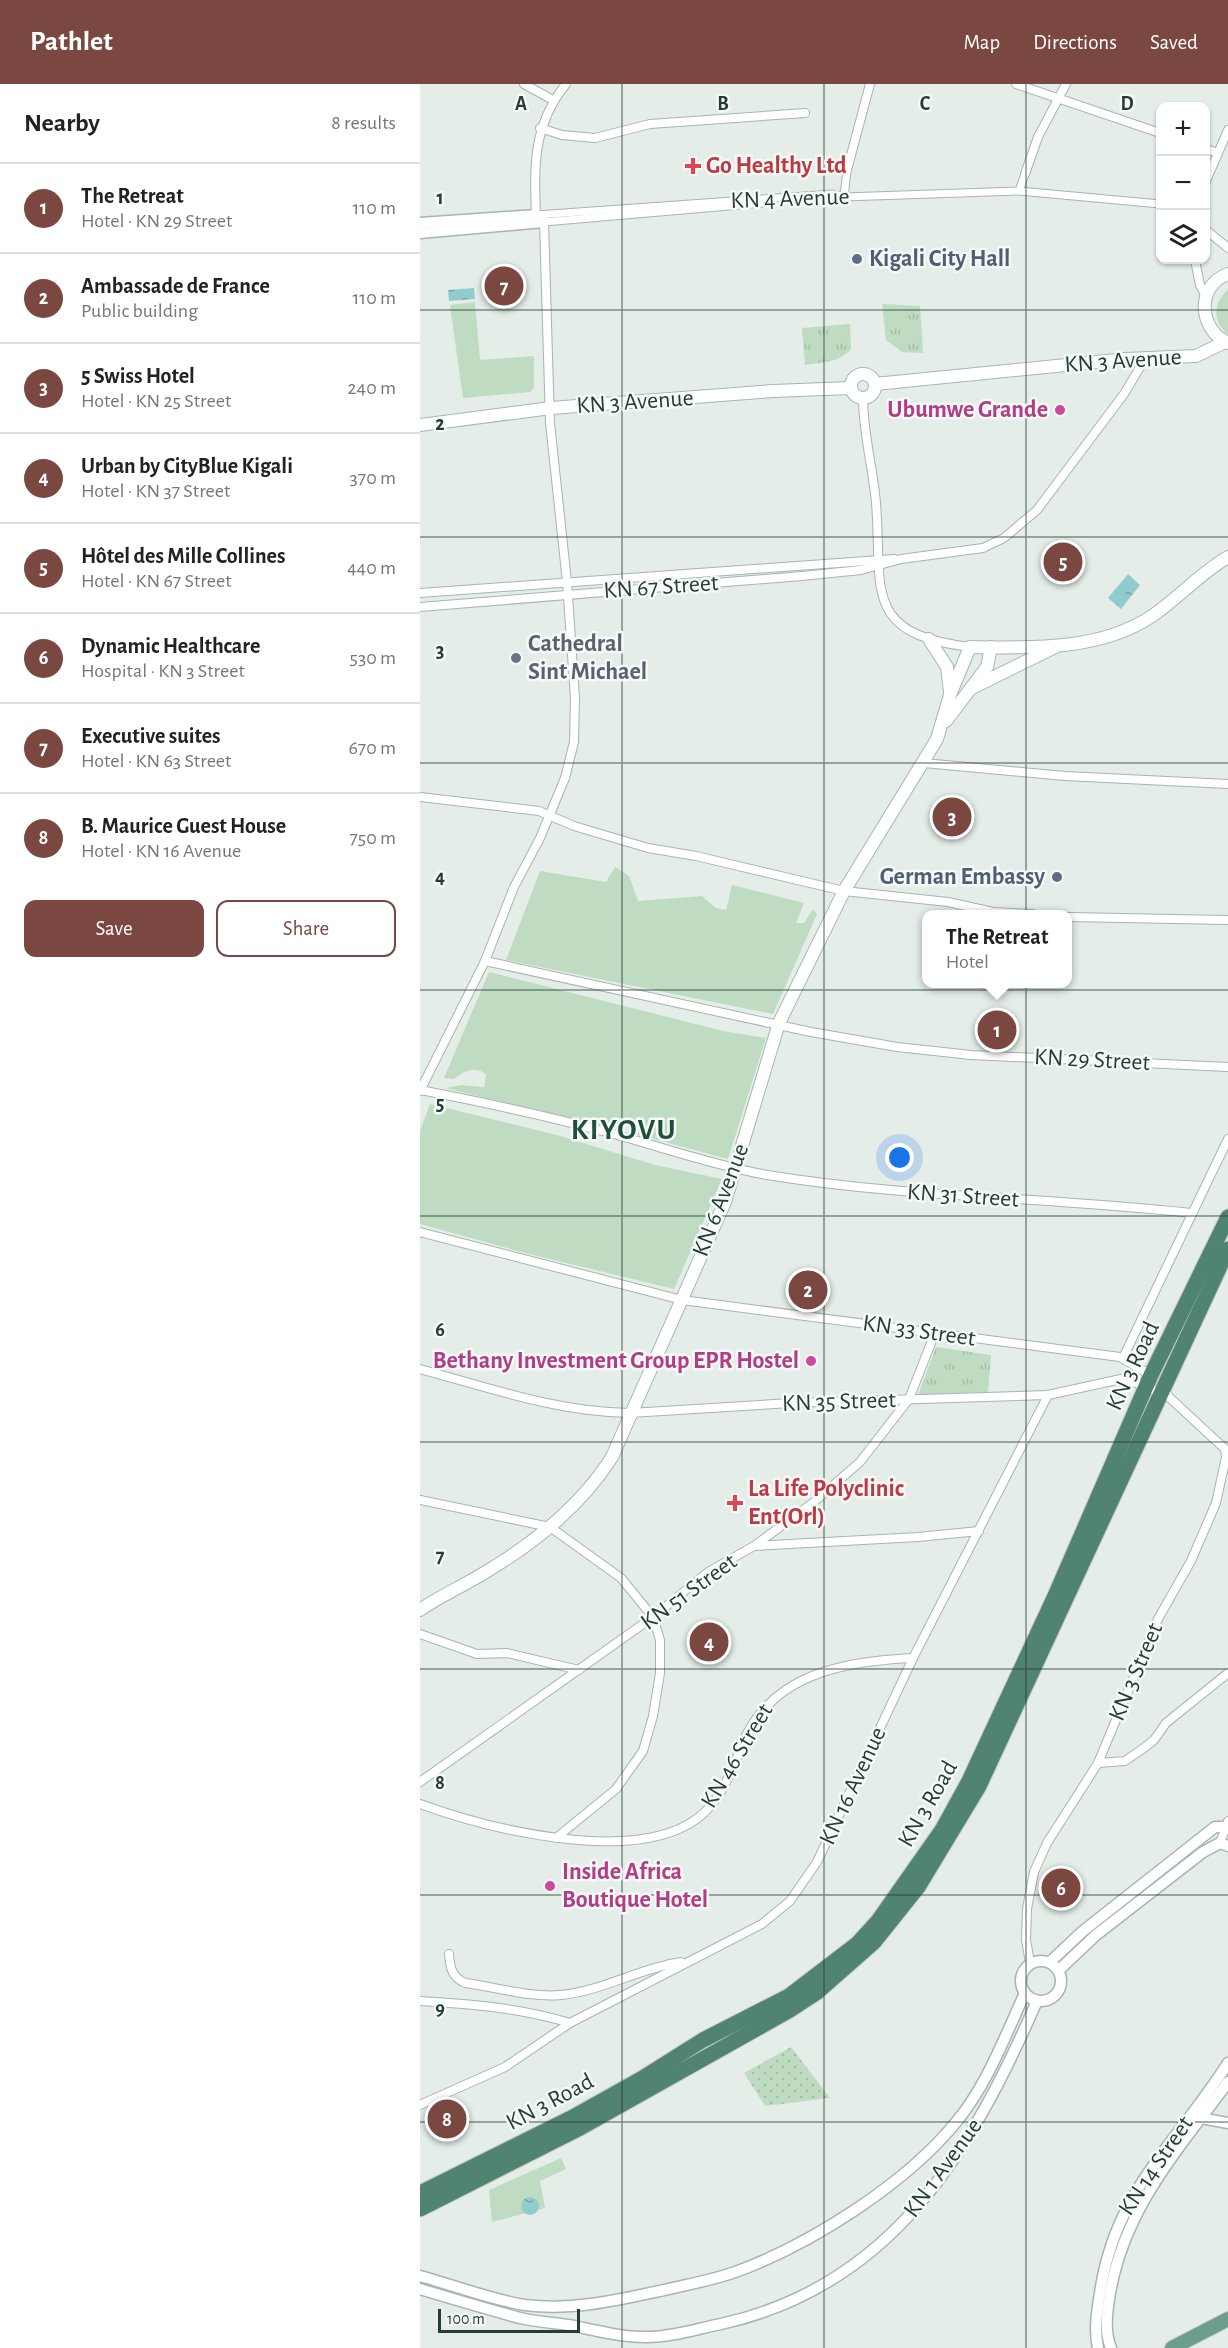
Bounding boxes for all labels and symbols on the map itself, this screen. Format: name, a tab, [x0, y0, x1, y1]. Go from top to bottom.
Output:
text: A	[515, 94, 527, 114]
text: B	[717, 94, 729, 114]
text: C	[920, 94, 931, 114]
text: D	[1120, 94, 1134, 114]
place label: Go Healthy Ltd	[706, 154, 847, 178]
marker: Go Healthy Ltd	[684, 157, 702, 175]
street label: KN 4 Avenue	[730, 185, 850, 213]
text: 1	[436, 188, 444, 208]
place label: Kigali City Hall	[869, 247, 1010, 271]
marker: Kigali City Hall	[850, 252, 864, 266]
pin: 7	[484, 264, 524, 308]
street label: KN 3 Avenue	[1064, 345, 1182, 377]
street label: KN 3 Avenue	[576, 386, 694, 418]
place label: Ubumwe Grande	[887, 398, 1048, 422]
marker: Ubumwe Grande	[1053, 403, 1067, 417]
text: 2	[435, 414, 445, 434]
pin: 5	[1044, 540, 1082, 584]
street label: KN 67 Street	[603, 571, 720, 603]
place label: Cathedral Sint Michael	[528, 632, 647, 684]
text: 3	[436, 641, 444, 661]
marker: Cathedral Sint Michael	[509, 651, 523, 665]
pin: 3	[932, 794, 972, 840]
place label: German Embassy	[880, 865, 1045, 889]
text: 4	[435, 867, 445, 887]
marker: German Embassy	[1050, 870, 1064, 884]
pin: 1	[978, 1008, 1016, 1052]
street label: KN 29 Street	[1033, 1045, 1151, 1075]
text: 5	[436, 1094, 444, 1114]
district label: KIYOVU	[571, 1115, 677, 1145]
street label: KN 6 Avenue	[689, 1140, 753, 1260]
your location	[885, 1143, 914, 1172]
street label: KN 31 Street	[906, 1180, 1020, 1212]
pin: 2	[788, 1268, 828, 1312]
street label: KN 33 Street	[861, 1311, 977, 1351]
street label: KN 3 Road	[1102, 1318, 1164, 1414]
text: 6	[435, 1320, 445, 1340]
place label: Bethany Investment Group EPR Hostel	[433, 1349, 799, 1373]
marker: Bethany Investment Group EPR Hostel	[804, 1354, 818, 1368]
street label: KN 35 Street	[782, 1388, 897, 1416]
place label: La Life Polyclinic Ent(Orl)	[748, 1477, 904, 1529]
marker: La Life Polyclinic Ent(Orl)	[726, 1494, 744, 1512]
text: 7	[436, 1546, 445, 1566]
street label: KN 51 Street	[637, 1549, 742, 1635]
street label: KN 3 Street	[1105, 1619, 1167, 1724]
pin: 4	[690, 1620, 728, 1664]
street label: KN 46 Street	[697, 1699, 778, 1812]
street label: KN 16 Avenue	[815, 1723, 891, 1849]
street label: KN 3 Road	[894, 1757, 962, 1851]
text: 8	[435, 1773, 445, 1793]
place label: Inside Africa Boutique Hotel	[562, 1860, 708, 1912]
pin: 6	[1042, 1866, 1080, 1910]
marker: Inside Africa Boutique Hotel	[543, 1879, 557, 1893]
text: 9	[435, 1999, 445, 2019]
street label: KN 3 Road	[502, 2069, 598, 2135]
pin: 8	[428, 2096, 466, 2142]
street label: KN 14 Street	[1114, 2112, 1198, 2220]
street label: KN 1 Avenue	[899, 2114, 987, 2222]
scale bar	[438, 2306, 580, 2334]

